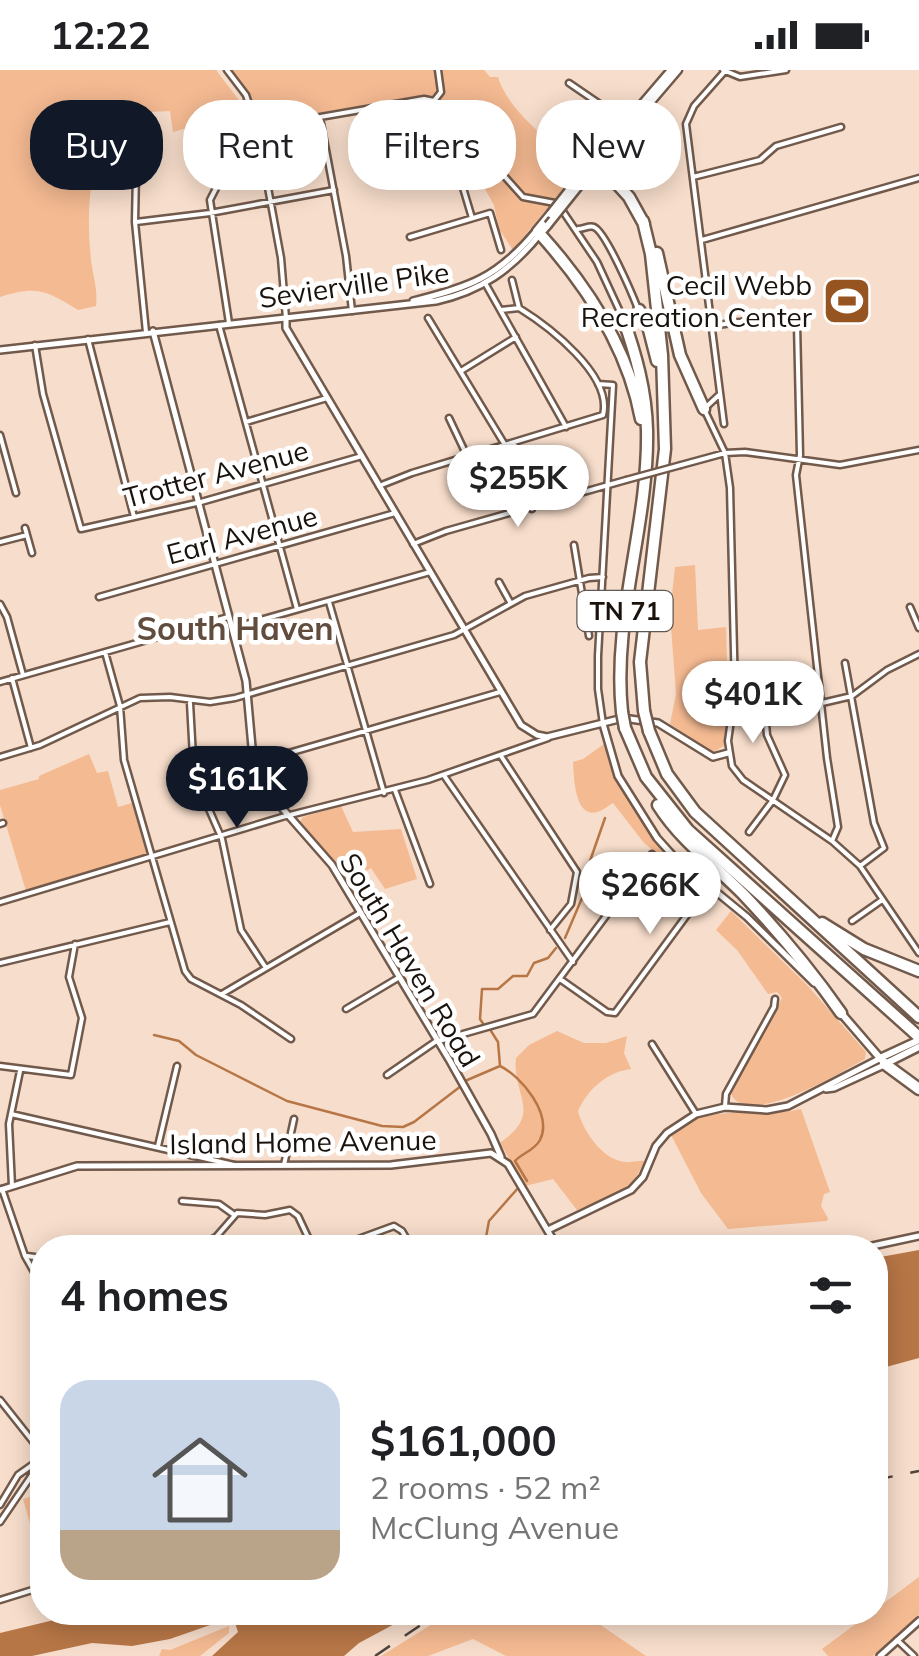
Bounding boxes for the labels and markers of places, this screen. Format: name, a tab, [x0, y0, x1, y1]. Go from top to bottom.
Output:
place label: Cecil Webb Recreation Center	[581, 267, 813, 334]
sports icon: Cecil Webb Recreation Center	[821, 275, 873, 327]
pin: $255K	[448, 445, 588, 530]
pin: $401K	[683, 661, 823, 746]
pin: $161K	[167, 746, 307, 831]
pin: $266K	[580, 852, 720, 937]

